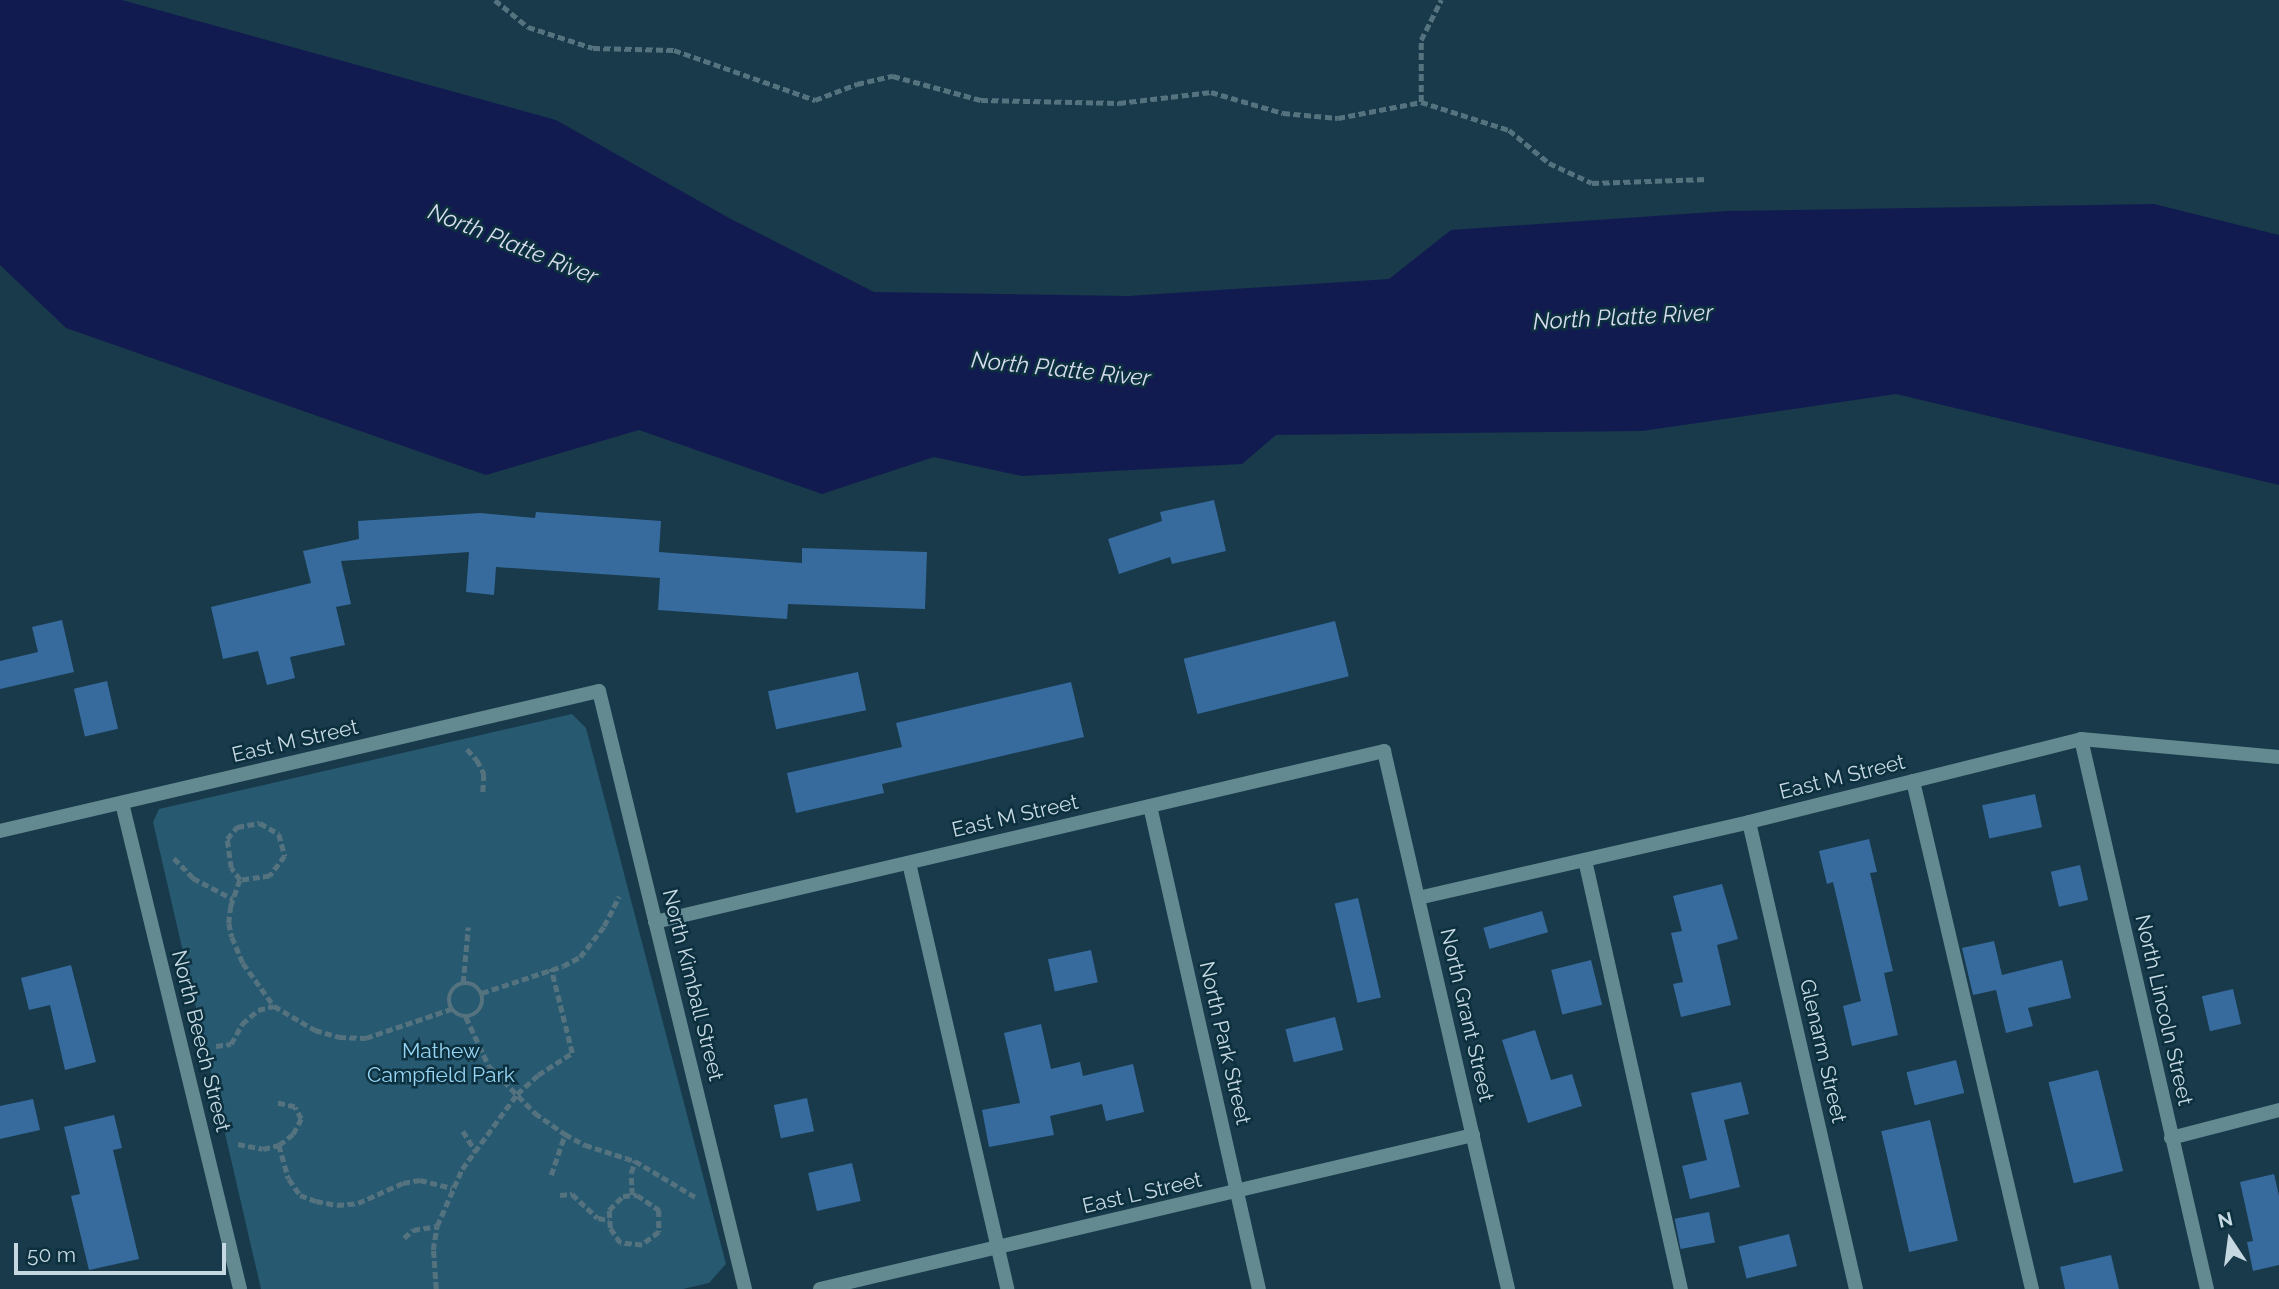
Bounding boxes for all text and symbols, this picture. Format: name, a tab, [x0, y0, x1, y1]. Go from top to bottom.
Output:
water label: North Platte River	[424, 197, 602, 291]
water label: North Platte River	[1532, 298, 1714, 336]
water label: North Platte River	[970, 346, 1152, 392]
street label: East M Street	[229, 714, 361, 768]
street label: East M Street	[1777, 749, 1907, 805]
street label: East M Street	[949, 789, 1081, 843]
street label: North Kimball Street	[657, 886, 729, 1084]
street label: North Lincoln Street	[2130, 912, 2198, 1108]
street label: North Grant Street	[1435, 926, 1499, 1104]
street label: North Beech Street	[166, 947, 236, 1135]
street label: North Park Street	[1194, 959, 1256, 1127]
street label: Glenarm Street	[1794, 977, 1852, 1125]
park label: Mathew Campfield Park	[367, 1038, 515, 1088]
street label: East L Street	[1079, 1167, 1205, 1219]
north arrow	[2195, 1205, 2265, 1275]
text: N	[2216, 1207, 2235, 1232]
scale bar	[18, 1230, 229, 1274]
text: 50 m	[27, 1242, 76, 1267]

